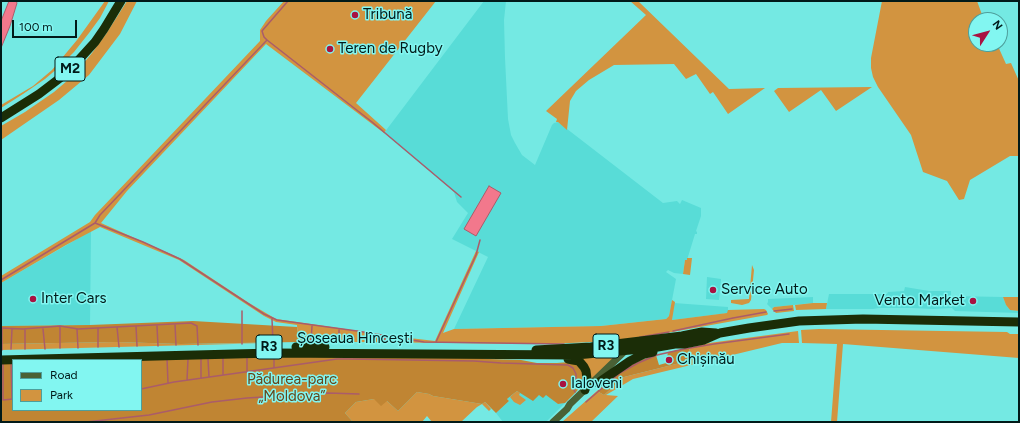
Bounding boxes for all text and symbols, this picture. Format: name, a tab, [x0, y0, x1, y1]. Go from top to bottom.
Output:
place label: Tribună	[363, 6, 412, 24]
marker: Tribună	[350, 10, 360, 20]
scale bar	[14, 12, 79, 38]
north arrow	[968, 12, 1008, 52]
text: N	[990, 18, 1005, 32]
text: 100 m	[19, 20, 53, 34]
place label: Teren de Rugby	[338, 40, 443, 58]
marker: Teren de Rugby	[325, 44, 335, 54]
road number: M2	[55, 57, 85, 81]
place label: Service Auto	[721, 281, 808, 299]
marker: Service Auto	[708, 285, 718, 295]
place label: Inter Cars	[41, 290, 107, 308]
place label: Vento Market	[874, 292, 965, 310]
marker: Inter Cars	[28, 294, 38, 304]
marker: Vento Market	[968, 296, 978, 306]
street label: Șoseaua Hîncești	[297, 330, 413, 348]
road number: R3	[593, 334, 619, 358]
road number: R3	[256, 335, 282, 359]
place label: Chișinău	[677, 351, 735, 369]
marker: Chișinău	[664, 355, 674, 365]
legend	[12, 359, 142, 411]
text: Road	[50, 368, 78, 382]
park label: Pădurea-parc „Moldova”	[247, 371, 337, 406]
place label: Ialoveni	[571, 375, 622, 393]
marker: Ialoveni	[558, 379, 568, 389]
text: Park	[50, 388, 73, 402]

